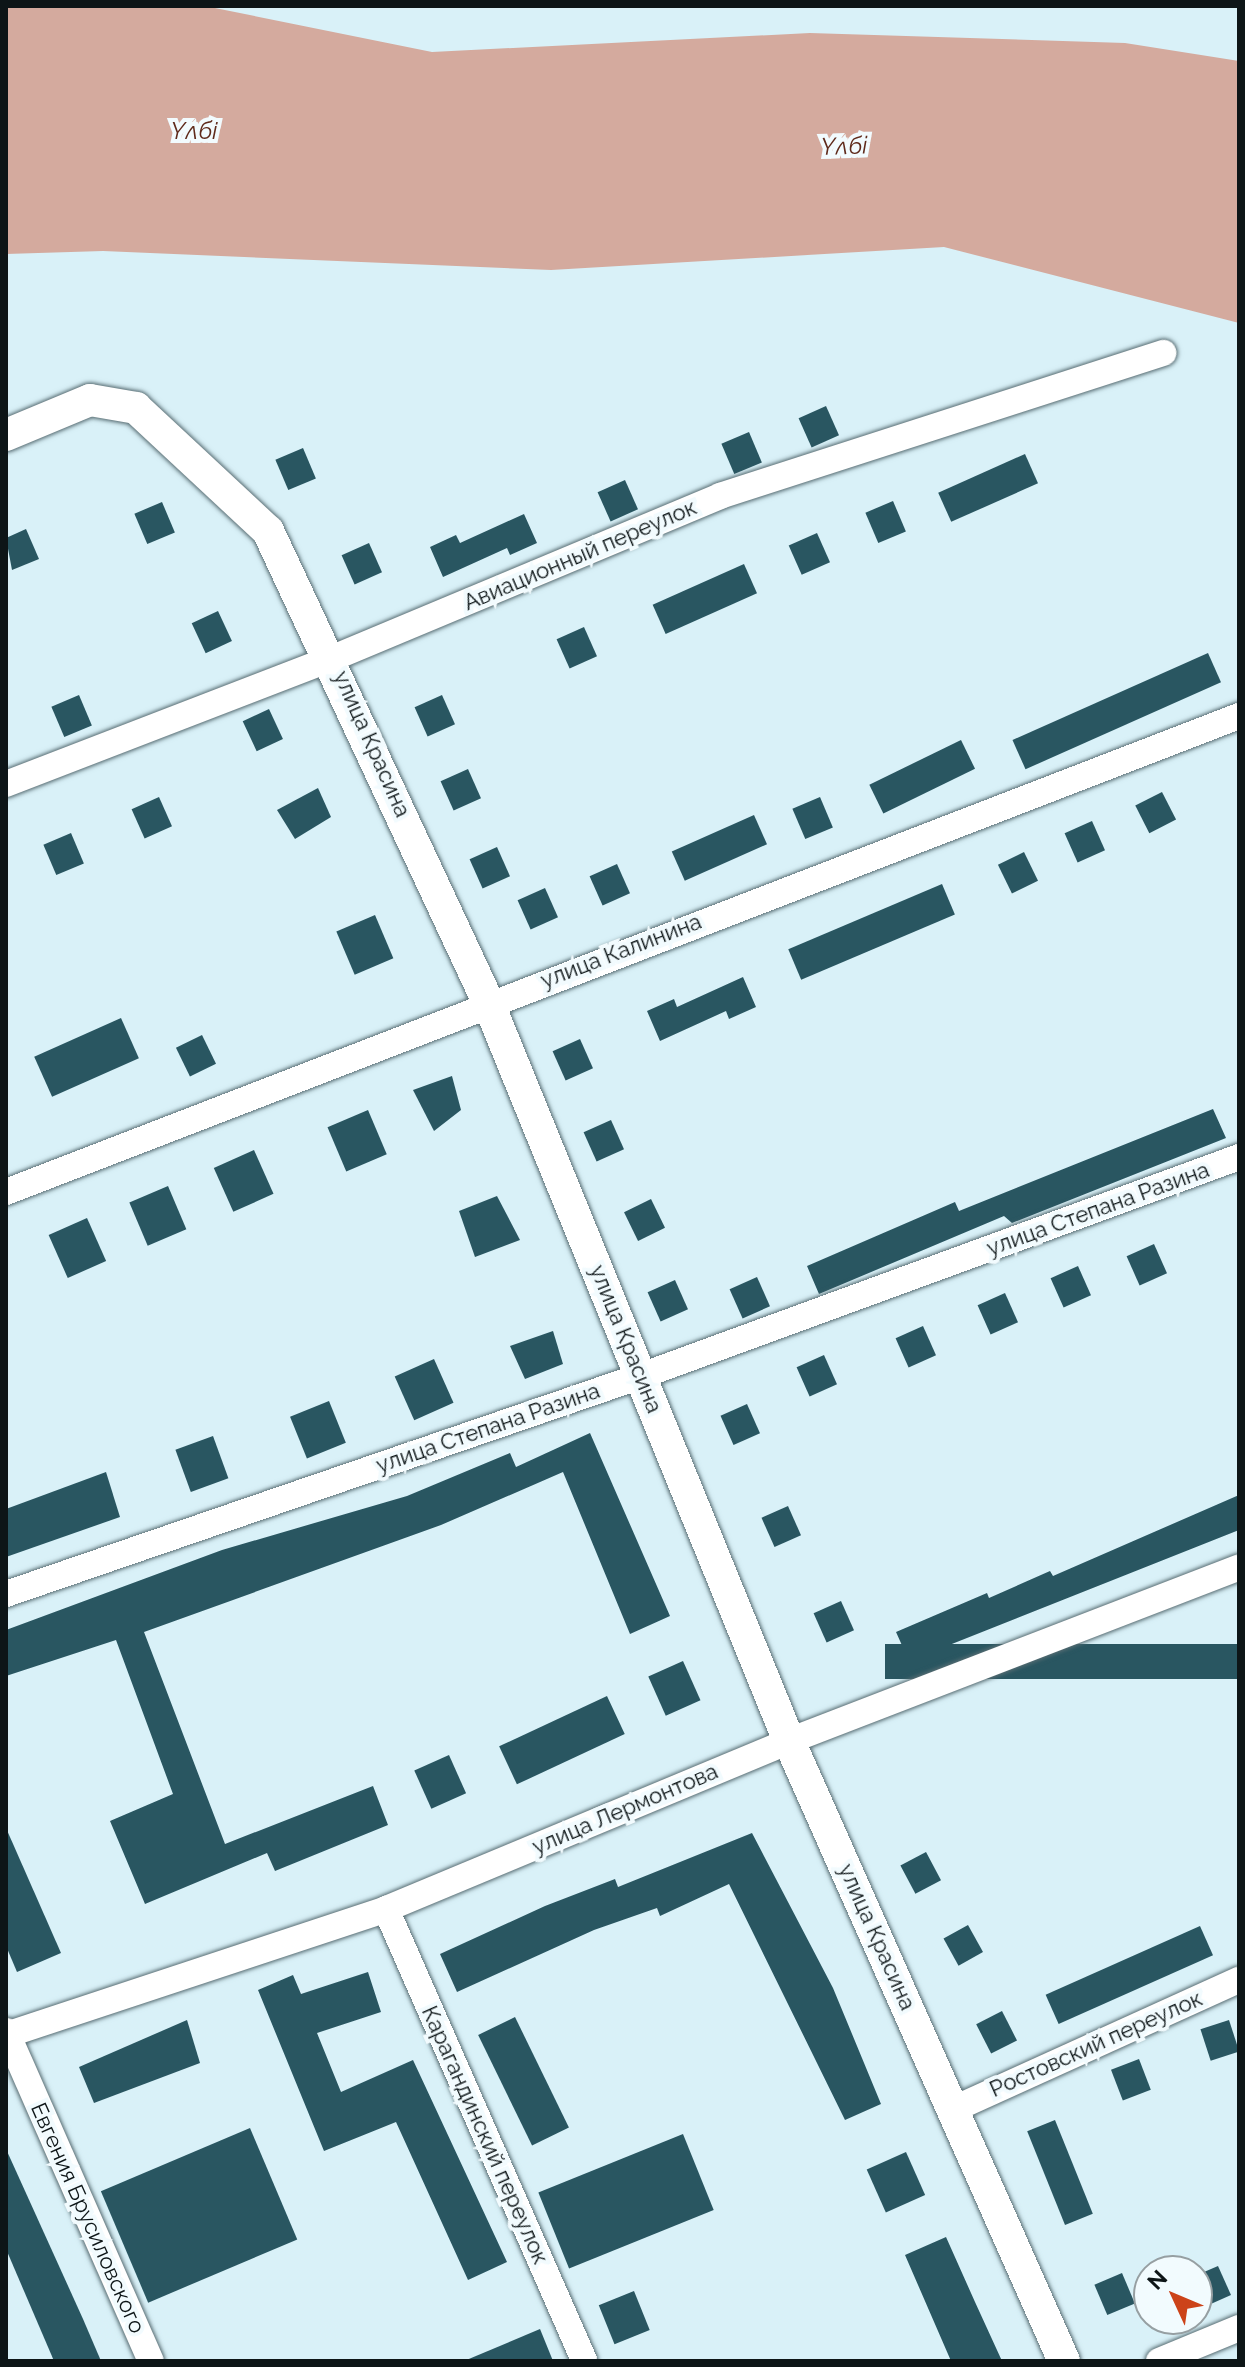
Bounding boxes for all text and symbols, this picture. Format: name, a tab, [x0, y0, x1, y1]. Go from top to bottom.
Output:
water label: Үлбі	[171, 117, 217, 145]
water label: Үлбі	[820, 131, 868, 161]
street label: Авиационный переулок	[460, 494, 700, 616]
street label: улица Красина	[328, 667, 416, 821]
street label: улица Калинина	[537, 908, 705, 994]
street label: улица Степана Разина	[983, 1156, 1213, 1262]
street label: улица Красина	[584, 1261, 668, 1417]
street label: улица Степана Разина	[373, 1377, 603, 1479]
street label: улица Лермонтова	[528, 1758, 722, 1860]
street label: улица Красина	[833, 1860, 921, 2014]
street label: Ростовский переулок	[986, 1985, 1206, 2103]
street label: Карагандинский переулок	[416, 2002, 554, 2268]
street label: Евгения Брусиловского	[25, 2099, 151, 2337]
north arrow	[1133, 2255, 1213, 2335]
text: N	[1142, 2265, 1172, 2295]

